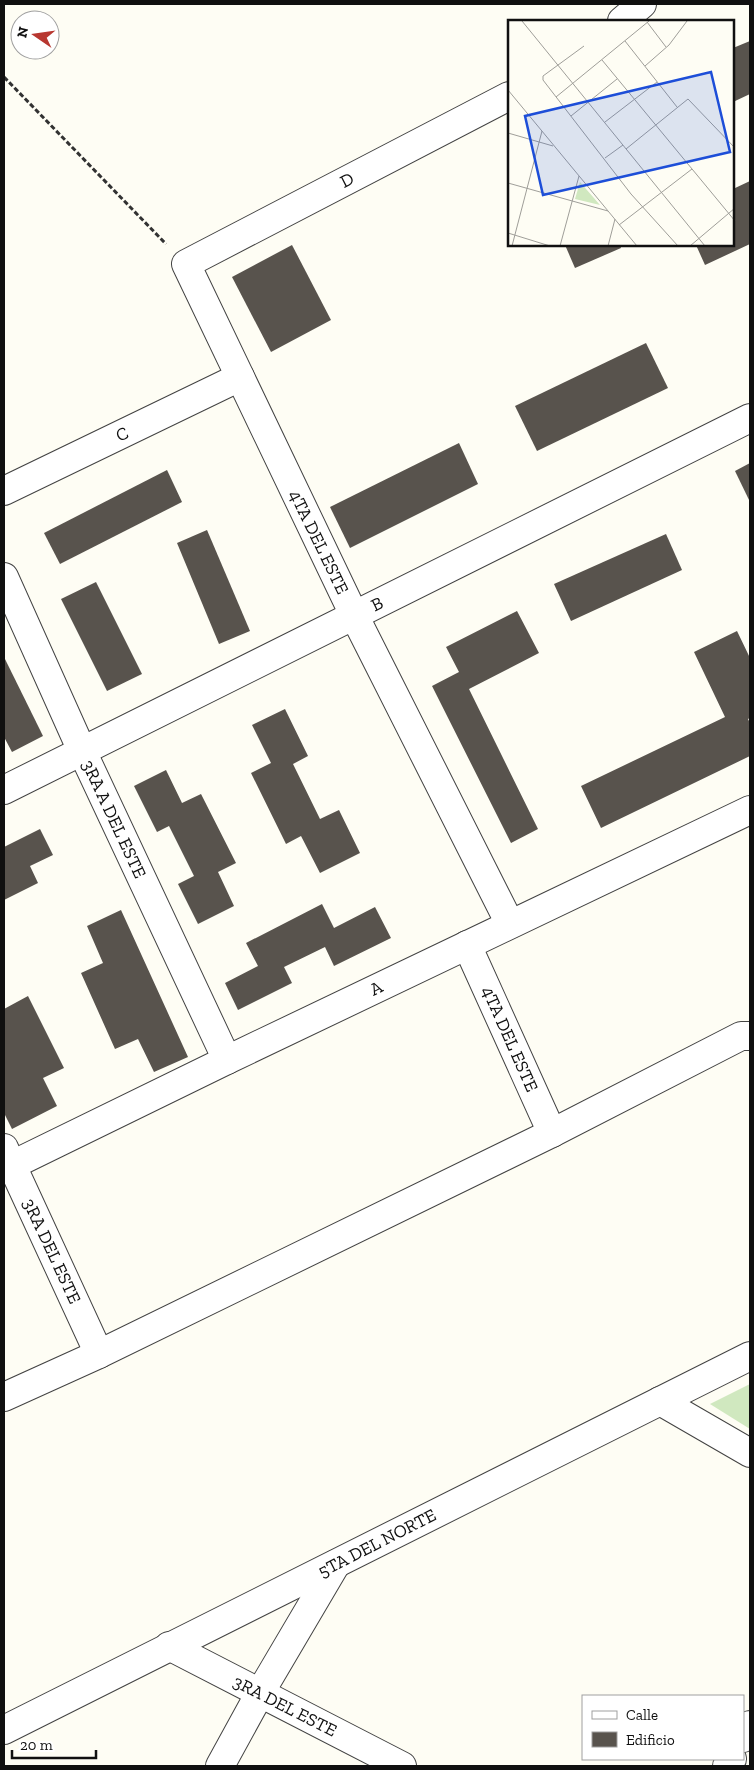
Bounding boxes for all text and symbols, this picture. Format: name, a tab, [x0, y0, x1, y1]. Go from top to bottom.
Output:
north arrow	[10, 10, 60, 60]
inset map	[508, 20, 734, 246]
text: N	[13, 25, 32, 39]
street label: D	[336, 167, 358, 193]
street label: C	[112, 422, 132, 446]
street label: 4TA DEL ESTE	[284, 486, 354, 598]
street label: B	[367, 592, 387, 616]
street label: 3RA A DEL ESTE	[77, 756, 151, 882]
street label: A	[366, 975, 386, 1000]
street label: 4TA DEL ESTE	[477, 983, 543, 1095]
street label: 3RA DEL ESTE	[18, 1195, 86, 1307]
street label: 5TA DEL NORTE	[314, 1504, 440, 1582]
street label: 3RA DEL ESTE	[229, 1670, 341, 1742]
legend	[582, 1695, 744, 1760]
text: Calle	[626, 1706, 658, 1724]
scale bar	[12, 1728, 96, 1760]
text: Edificio	[626, 1731, 675, 1749]
text: 20 m	[20, 1736, 53, 1754]

